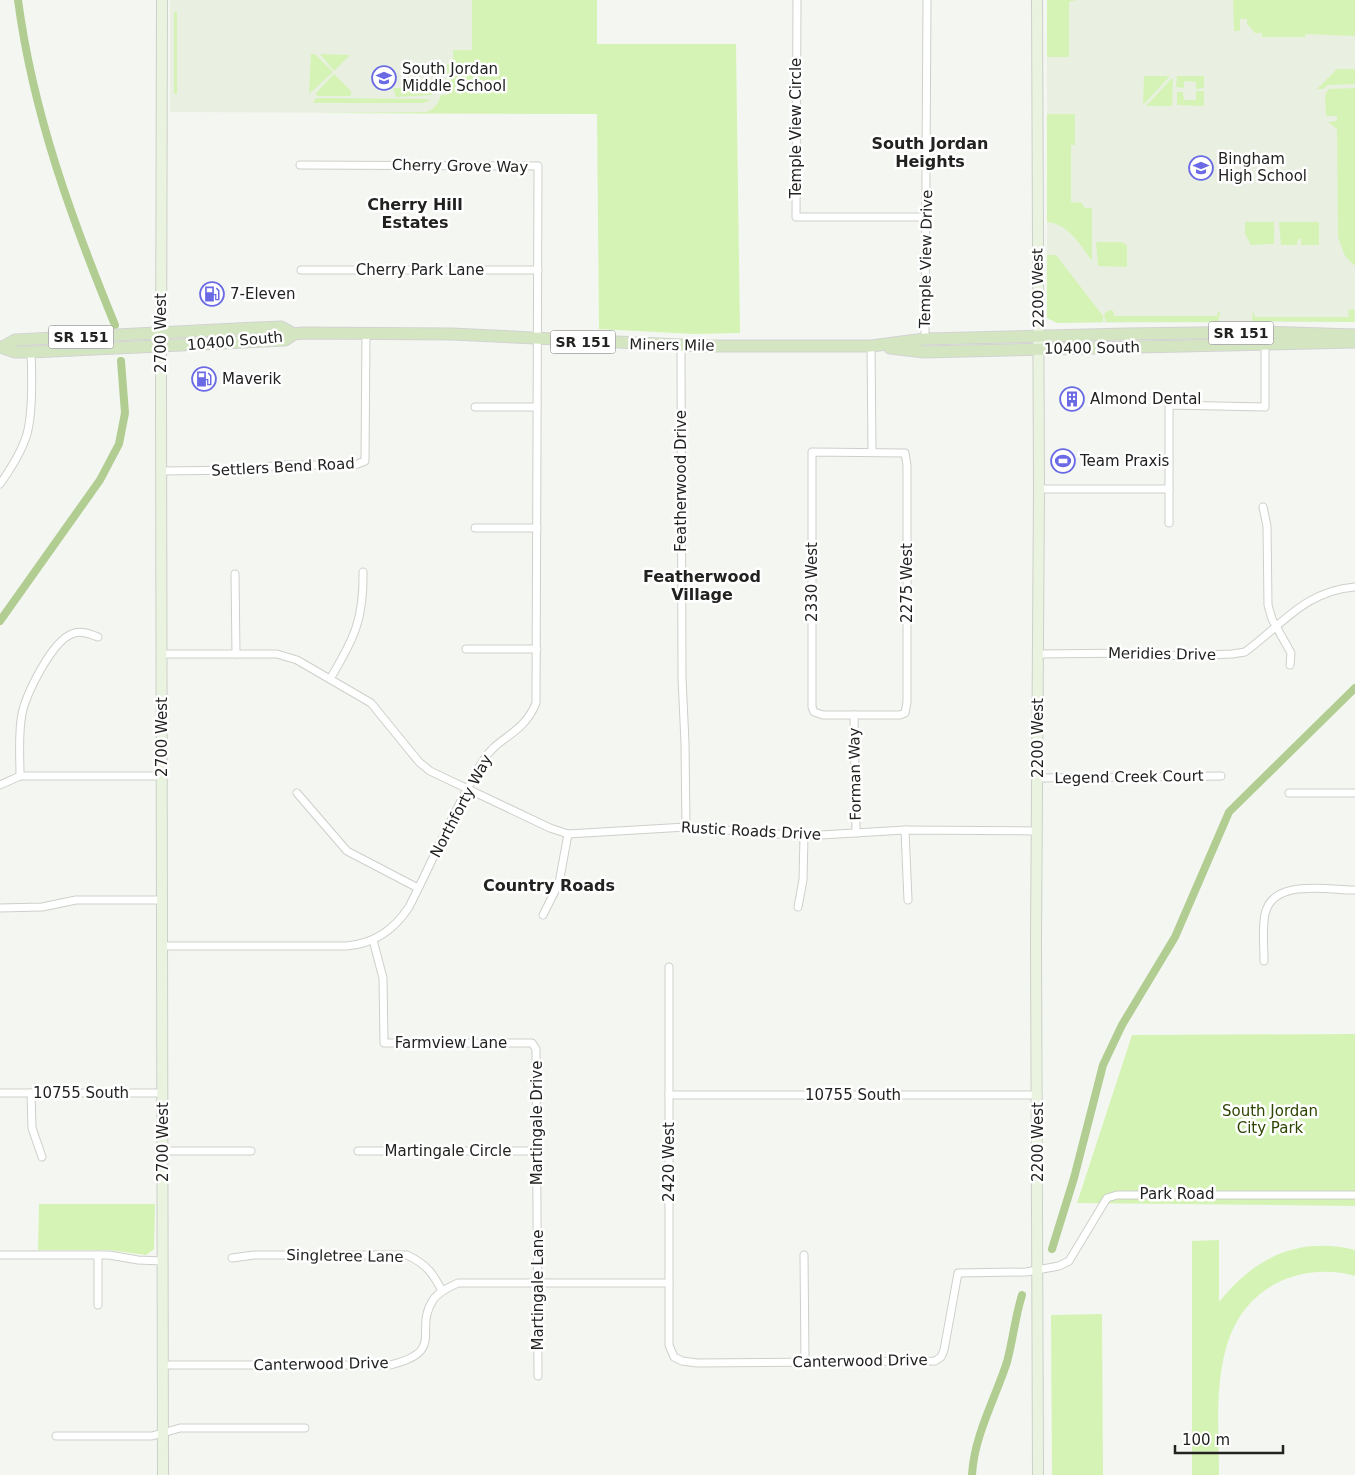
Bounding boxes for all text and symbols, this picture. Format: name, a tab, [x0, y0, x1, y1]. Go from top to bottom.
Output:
street label: Temple View Circle	[787, 58, 805, 199]
place label: South Jordan Middle School	[402, 60, 506, 95]
school or university icon: South Jordan Middle School	[371, 65, 397, 91]
district label: South Jordan Heights	[872, 134, 989, 171]
place label: Bingham High School	[1218, 150, 1307, 185]
school or university icon: Bingham High School	[1188, 155, 1214, 181]
street label: Cherry Grove Way	[392, 156, 528, 176]
street label: Temple View Drive	[916, 190, 936, 329]
district label: Cherry Hill Estates	[367, 195, 463, 232]
street label: 2200 West	[1028, 248, 1048, 328]
street label: Cherry Park Lane	[356, 261, 484, 279]
fuel station icon: 7-Eleven	[199, 281, 225, 307]
place label: 7-Eleven	[230, 285, 295, 303]
street label: 2700 West	[152, 293, 170, 373]
road number: SR 151	[1208, 322, 1274, 344]
road number: SR 151	[48, 326, 114, 348]
street label: 10400 South	[186, 328, 284, 354]
road number: SR 151	[550, 331, 616, 354]
street label: Miners Mile	[629, 335, 715, 355]
street label: 10400 South	[1044, 338, 1140, 358]
fuel station icon: Maverik	[191, 366, 217, 392]
place label: Maverik	[222, 370, 282, 388]
building icon: Almond Dental	[1059, 386, 1085, 412]
place label: Almond Dental	[1090, 390, 1202, 408]
street label: Featherwood Drive	[672, 410, 690, 552]
sports icon: Team Praxis	[1050, 448, 1076, 474]
place label: Team Praxis	[1079, 452, 1170, 470]
street label: Settlers Bend Road	[211, 454, 355, 480]
street label: 2330 West	[803, 542, 821, 622]
street label: 2275 West	[898, 543, 916, 623]
district label: Featherwood Village	[643, 567, 761, 604]
street label: Meridies Drive	[1108, 644, 1216, 664]
street label: 2700 West	[153, 697, 171, 777]
street label: 2200 West	[1029, 698, 1047, 778]
street label: Forman Way	[845, 727, 865, 821]
street label: Northforty Way	[426, 751, 496, 861]
street label: Legend Creek Court	[1054, 767, 1204, 787]
street label: Rustic Roads Drive	[680, 818, 822, 844]
district label: Country Roads	[483, 876, 615, 895]
street label: Farmview Lane	[395, 1034, 507, 1052]
street label: Martingale Drive	[528, 1061, 546, 1185]
street label: 10755 South	[33, 1084, 129, 1102]
street label: 10755 South	[805, 1086, 901, 1104]
street label: 2700 West	[154, 1102, 172, 1182]
street label: 2200 West	[1029, 1102, 1047, 1182]
park label: South Jordan City Park	[1222, 1102, 1318, 1137]
street label: 2420 West	[660, 1122, 678, 1202]
street label: Martingale Circle	[385, 1142, 511, 1160]
street label: Park Road	[1140, 1185, 1214, 1203]
street label: Martingale Lane	[529, 1229, 547, 1351]
street label: Singletree Lane	[286, 1246, 404, 1266]
street label: Canterwood Drive	[792, 1351, 928, 1371]
street label: Canterwood Drive	[253, 1354, 389, 1374]
scale bar	[1175, 1422, 1282, 1454]
text: 100 m	[1182, 1431, 1230, 1449]

